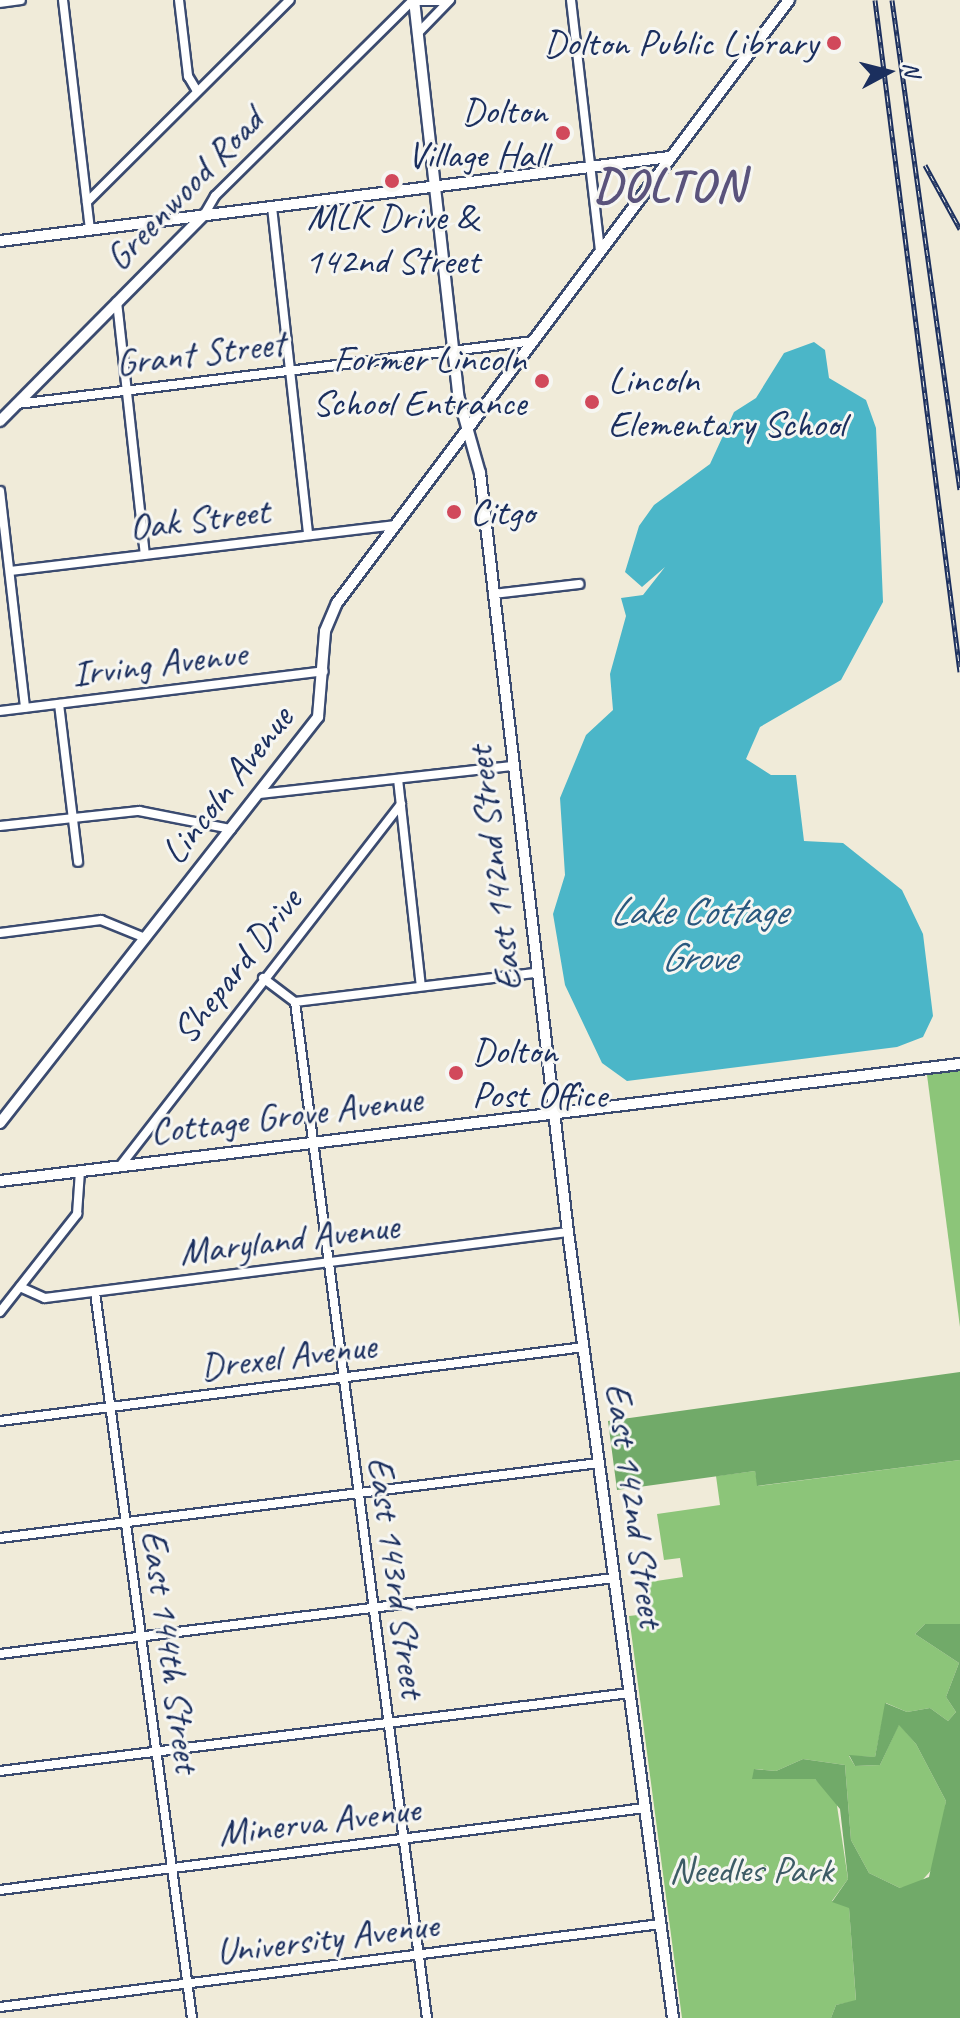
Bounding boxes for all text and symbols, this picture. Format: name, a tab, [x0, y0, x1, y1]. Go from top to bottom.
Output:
place label: Dolton Public Library	[544, 20, 818, 66]
north arrow	[848, 32, 928, 112]
marker: Dolton Public Library	[825, 34, 843, 52]
text: N	[897, 61, 927, 78]
place label: Dolton Village Hall	[407, 88, 547, 178]
street label: Greenwood Road	[95, 98, 273, 280]
marker: Dolton Village Hall	[554, 124, 572, 142]
district label: DOLTON	[594, 157, 746, 213]
marker: MLK Drive & 142nd Street	[383, 172, 401, 190]
place label: MLK Drive & 142nd Street	[304, 194, 480, 284]
street label: Grant Street	[113, 320, 287, 386]
place label: Former Lincoln School Entrance	[312, 336, 526, 426]
place label: Lincoln Elementary School	[608, 357, 845, 446]
marker: Former Lincoln School Entrance	[533, 372, 551, 390]
marker: Lincoln Elementary School	[583, 393, 601, 411]
street label: Oak Street	[126, 488, 272, 550]
place label: Citgo	[470, 489, 535, 535]
marker: Citgo	[445, 503, 463, 521]
street label: Irving Avenue	[69, 630, 249, 696]
street label: Lincoln Avenue	[151, 697, 303, 873]
street label: East 142nd Street	[456, 744, 532, 994]
street label: Shepard Drive	[162, 879, 312, 1053]
water label: Lake Cottage Grove	[611, 887, 785, 981]
place label: Dolton Post Office	[472, 1028, 606, 1118]
marker: Dolton Post Office	[447, 1064, 465, 1082]
street label: Cottage Grove Avenue	[147, 1076, 425, 1154]
street label: Maryland Avenue	[177, 1203, 401, 1275]
street label: Drexel Avenue	[198, 1323, 378, 1389]
street label: East 142nd Street	[595, 1380, 675, 1630]
street label: East 143rd Street	[357, 1453, 437, 1701]
street label: East 144th Street	[131, 1527, 211, 1775]
street label: Minerva Avenue	[216, 1786, 422, 1856]
park label: Needles Park	[669, 1847, 833, 1893]
street label: University Avenue	[213, 1902, 441, 1974]

